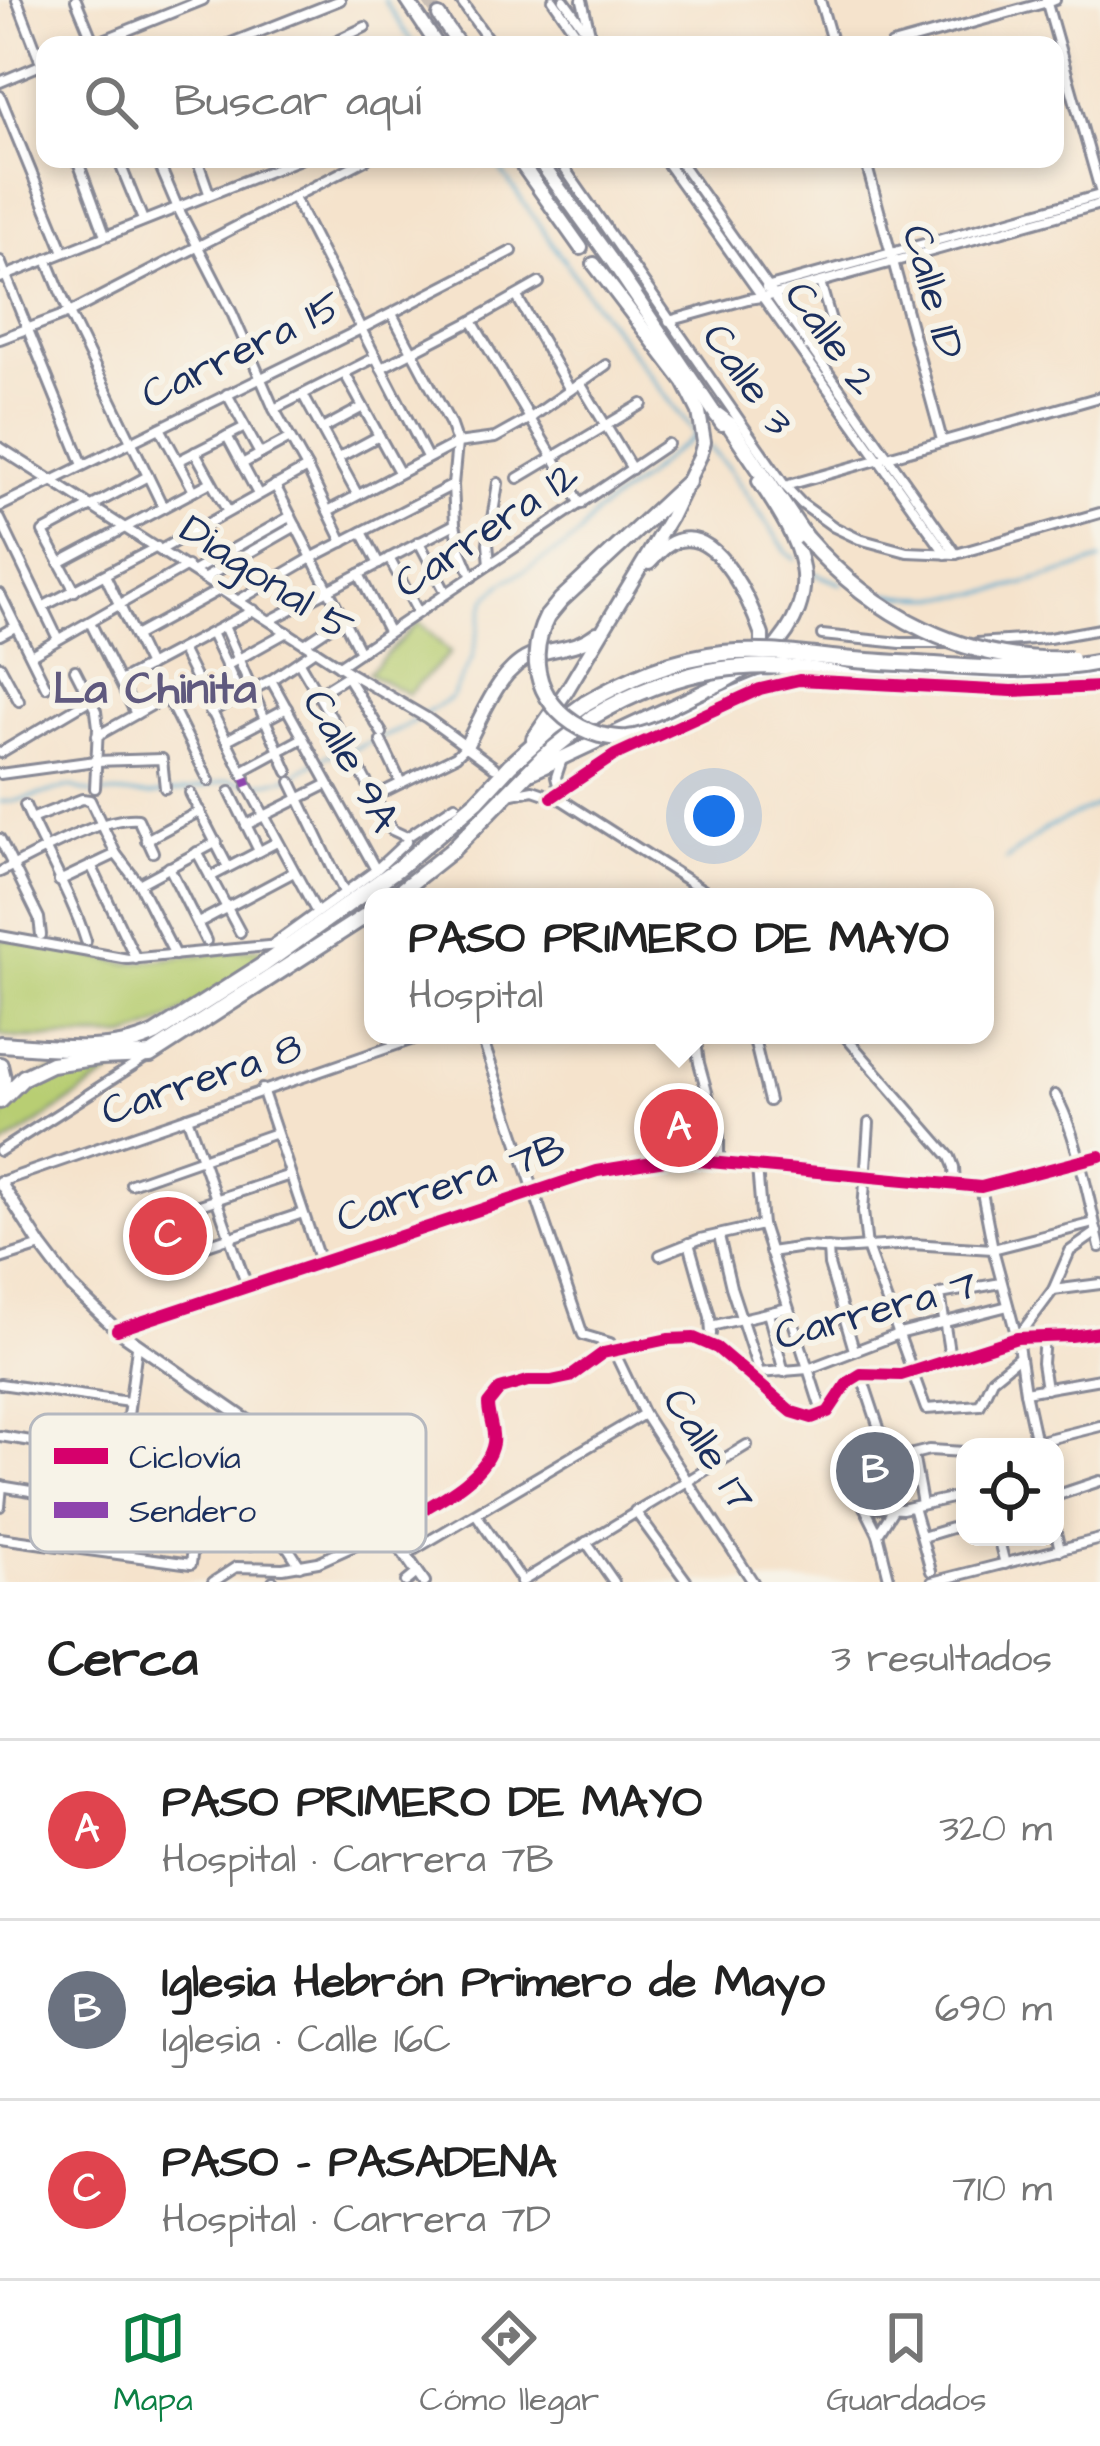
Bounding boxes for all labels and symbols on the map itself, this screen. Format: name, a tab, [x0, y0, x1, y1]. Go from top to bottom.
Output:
street label: Calle 1D	[886, 219, 978, 365]
street label: Calle 2	[770, 270, 890, 408]
street label: Carrera 15	[132, 277, 352, 425]
street label: Calle 3	[687, 312, 807, 448]
street label: Carrera 12	[383, 447, 591, 613]
street label: Diagonal 5	[168, 501, 364, 657]
district label: La Chinita	[53, 659, 257, 721]
street label: Calle 9A	[287, 679, 413, 843]
your location	[684, 786, 744, 846]
street label: Carrera 8	[94, 1019, 310, 1141]
pin: A	[640, 1083, 718, 1173]
street label: Carrera 7B	[329, 1120, 573, 1248]
pin: C	[129, 1191, 207, 1281]
street label: Carrera 7	[768, 1256, 984, 1366]
street label: Calle 17	[648, 1377, 768, 1523]
legend	[30, 1414, 426, 1552]
pin: B	[836, 1426, 914, 1516]
text: Ciclovía	[129, 1435, 241, 1481]
text: Sendero	[129, 1489, 257, 1535]

